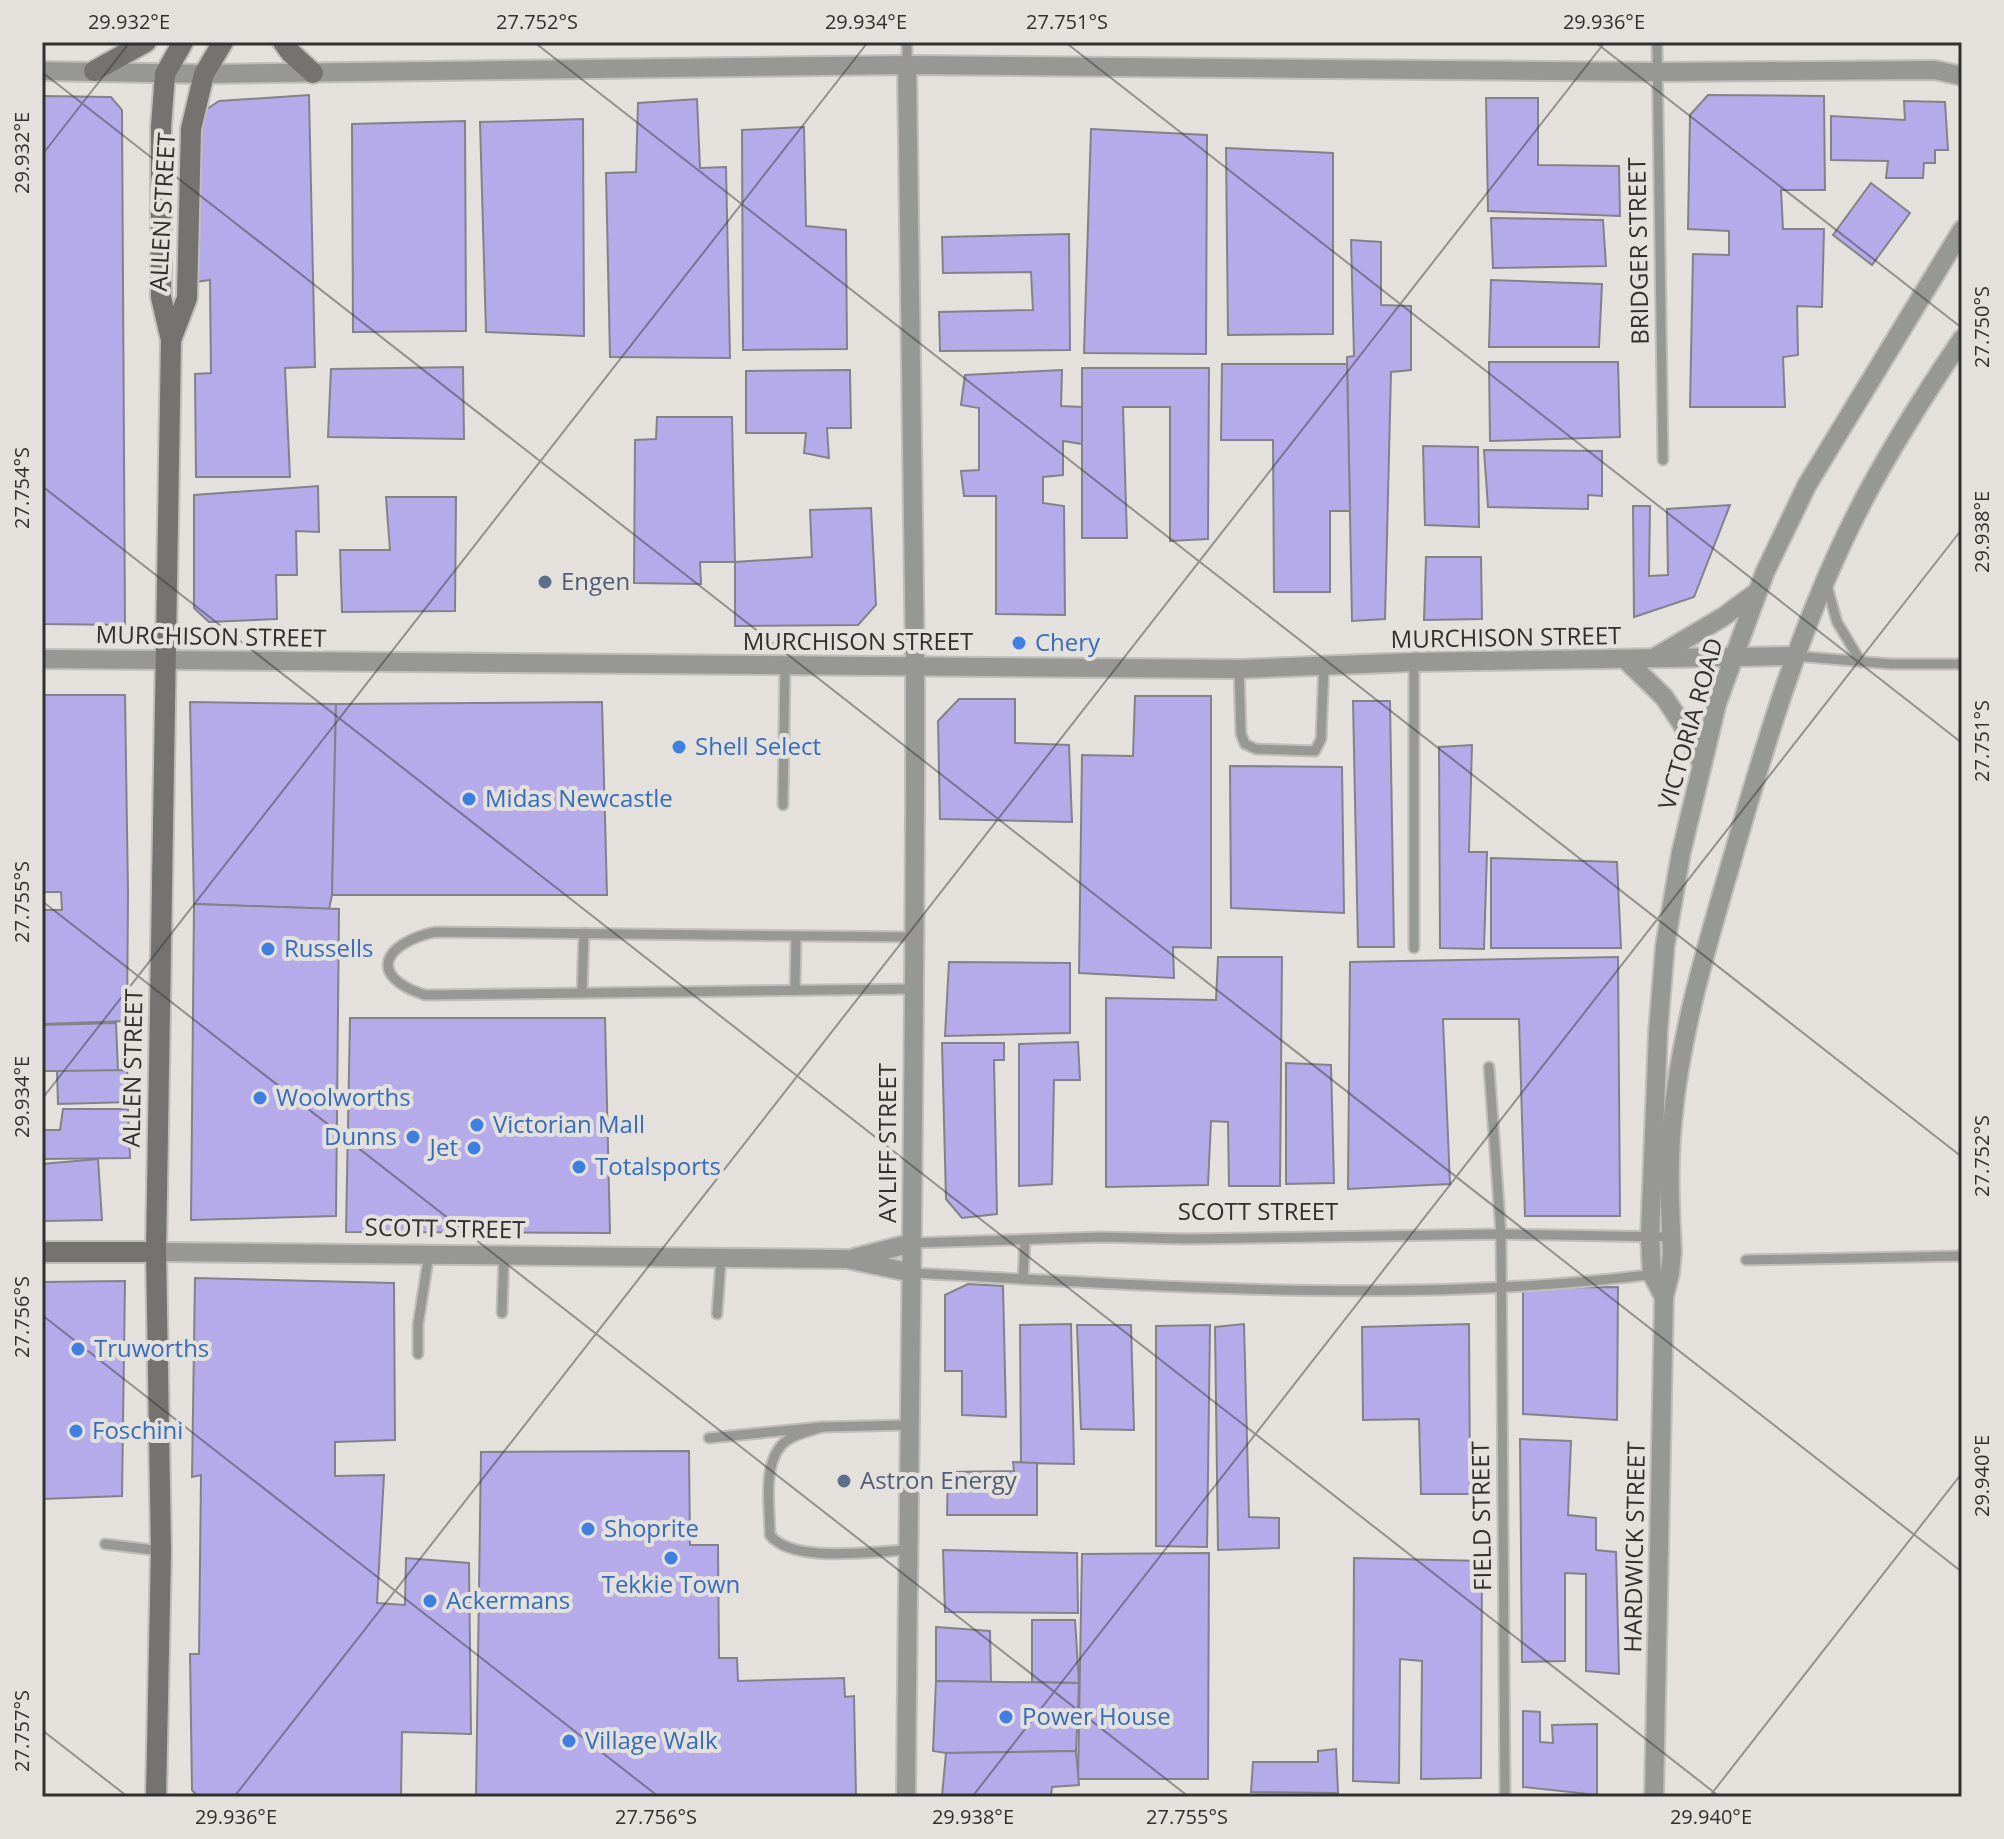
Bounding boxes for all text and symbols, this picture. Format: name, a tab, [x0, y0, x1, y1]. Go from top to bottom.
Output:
text: 29.932°E	[88, 8, 170, 35]
text: 27.752°S	[496, 8, 578, 35]
text: 29.934°E	[825, 8, 907, 35]
text: 27.751°S	[1026, 8, 1108, 35]
text: 29.936°E	[1563, 8, 1645, 35]
text: 29.932°E	[8, 112, 35, 194]
street label: ALLEN STREET	[141, 132, 182, 292]
street label: BRIDGER STREET	[1619, 157, 1656, 345]
text: 27.750°S	[1968, 286, 1995, 368]
text: 27.754°S	[8, 447, 35, 529]
text: 29.938°E	[1968, 491, 1995, 573]
place label: Engen	[561, 564, 630, 597]
marker: Engen	[536, 573, 554, 591]
street label: MURCHISON STREET	[95, 617, 327, 654]
street label: MURCHISON STREET	[1390, 618, 1622, 655]
street label: MURCHISON STREET	[743, 624, 973, 657]
place label: Chery	[1035, 625, 1101, 658]
marker: Chery	[1010, 634, 1028, 652]
street label: VICTORIA ROAD	[1649, 634, 1730, 813]
text: 27.751°S	[1968, 700, 1995, 782]
place label: Shell Select	[695, 729, 821, 762]
marker: Shell Select	[670, 738, 688, 756]
place label: Midas Newcastle	[485, 781, 673, 814]
marker: Midas Newcastle	[460, 790, 478, 808]
text: 27.755°S	[8, 861, 35, 943]
place label: Russells	[284, 931, 373, 964]
marker: Russells	[259, 940, 277, 958]
street label: ALLEN STREET	[114, 988, 149, 1148]
text: 29.934°E	[8, 1056, 35, 1138]
street label: AYLIFF STREET	[870, 1063, 903, 1223]
place label: Woolworths	[276, 1080, 411, 1113]
marker: Woolworths	[251, 1089, 269, 1107]
place label: Victorian Mall	[493, 1107, 645, 1140]
text: 27.752°S	[1968, 1115, 1995, 1197]
marker: Victorian Mall	[468, 1116, 486, 1134]
place label: Dunns	[324, 1119, 397, 1152]
marker: Dunns	[404, 1128, 422, 1146]
place label: Jet	[428, 1130, 458, 1163]
marker: Jet	[465, 1139, 483, 1157]
place label: Totalsports	[595, 1149, 721, 1182]
marker: Totalsports	[570, 1158, 588, 1176]
street label: SCOTT STREET	[1178, 1194, 1338, 1227]
street label: SCOTT STREET	[364, 1210, 526, 1245]
text: 27.756°S	[8, 1276, 35, 1358]
place label: Truworths	[94, 1331, 209, 1364]
marker: Truworths	[69, 1340, 87, 1358]
place label: Foschini	[92, 1413, 183, 1446]
marker: Foschini	[67, 1422, 85, 1440]
text: 29.940°E	[1968, 1435, 1995, 1517]
street label: FIELD STREET	[1463, 1441, 1498, 1591]
street label: HARDWICK STREET	[1615, 1441, 1652, 1653]
place label: Astron Energy	[860, 1463, 1018, 1496]
marker: Astron Energy	[835, 1472, 853, 1490]
place label: Shoprite	[604, 1511, 699, 1544]
marker: Shoprite	[579, 1520, 597, 1538]
marker: Tekkie Town	[662, 1549, 680, 1567]
place label: Tekkie Town	[602, 1567, 740, 1600]
place label: Ackermans	[446, 1583, 570, 1616]
marker: Ackermans	[421, 1592, 439, 1610]
text: 27.757°S	[8, 1690, 35, 1772]
place label: Power House	[1022, 1699, 1171, 1732]
marker: Power House	[997, 1708, 1015, 1726]
place label: Village Walk	[585, 1723, 718, 1756]
marker: Village Walk	[560, 1732, 578, 1750]
text: 29.936°E	[195, 1803, 277, 1830]
text: 27.756°S	[615, 1803, 697, 1830]
text: 29.938°E	[932, 1803, 1014, 1830]
text: 27.755°S	[1146, 1803, 1228, 1830]
text: 29.940°E	[1670, 1803, 1752, 1830]

